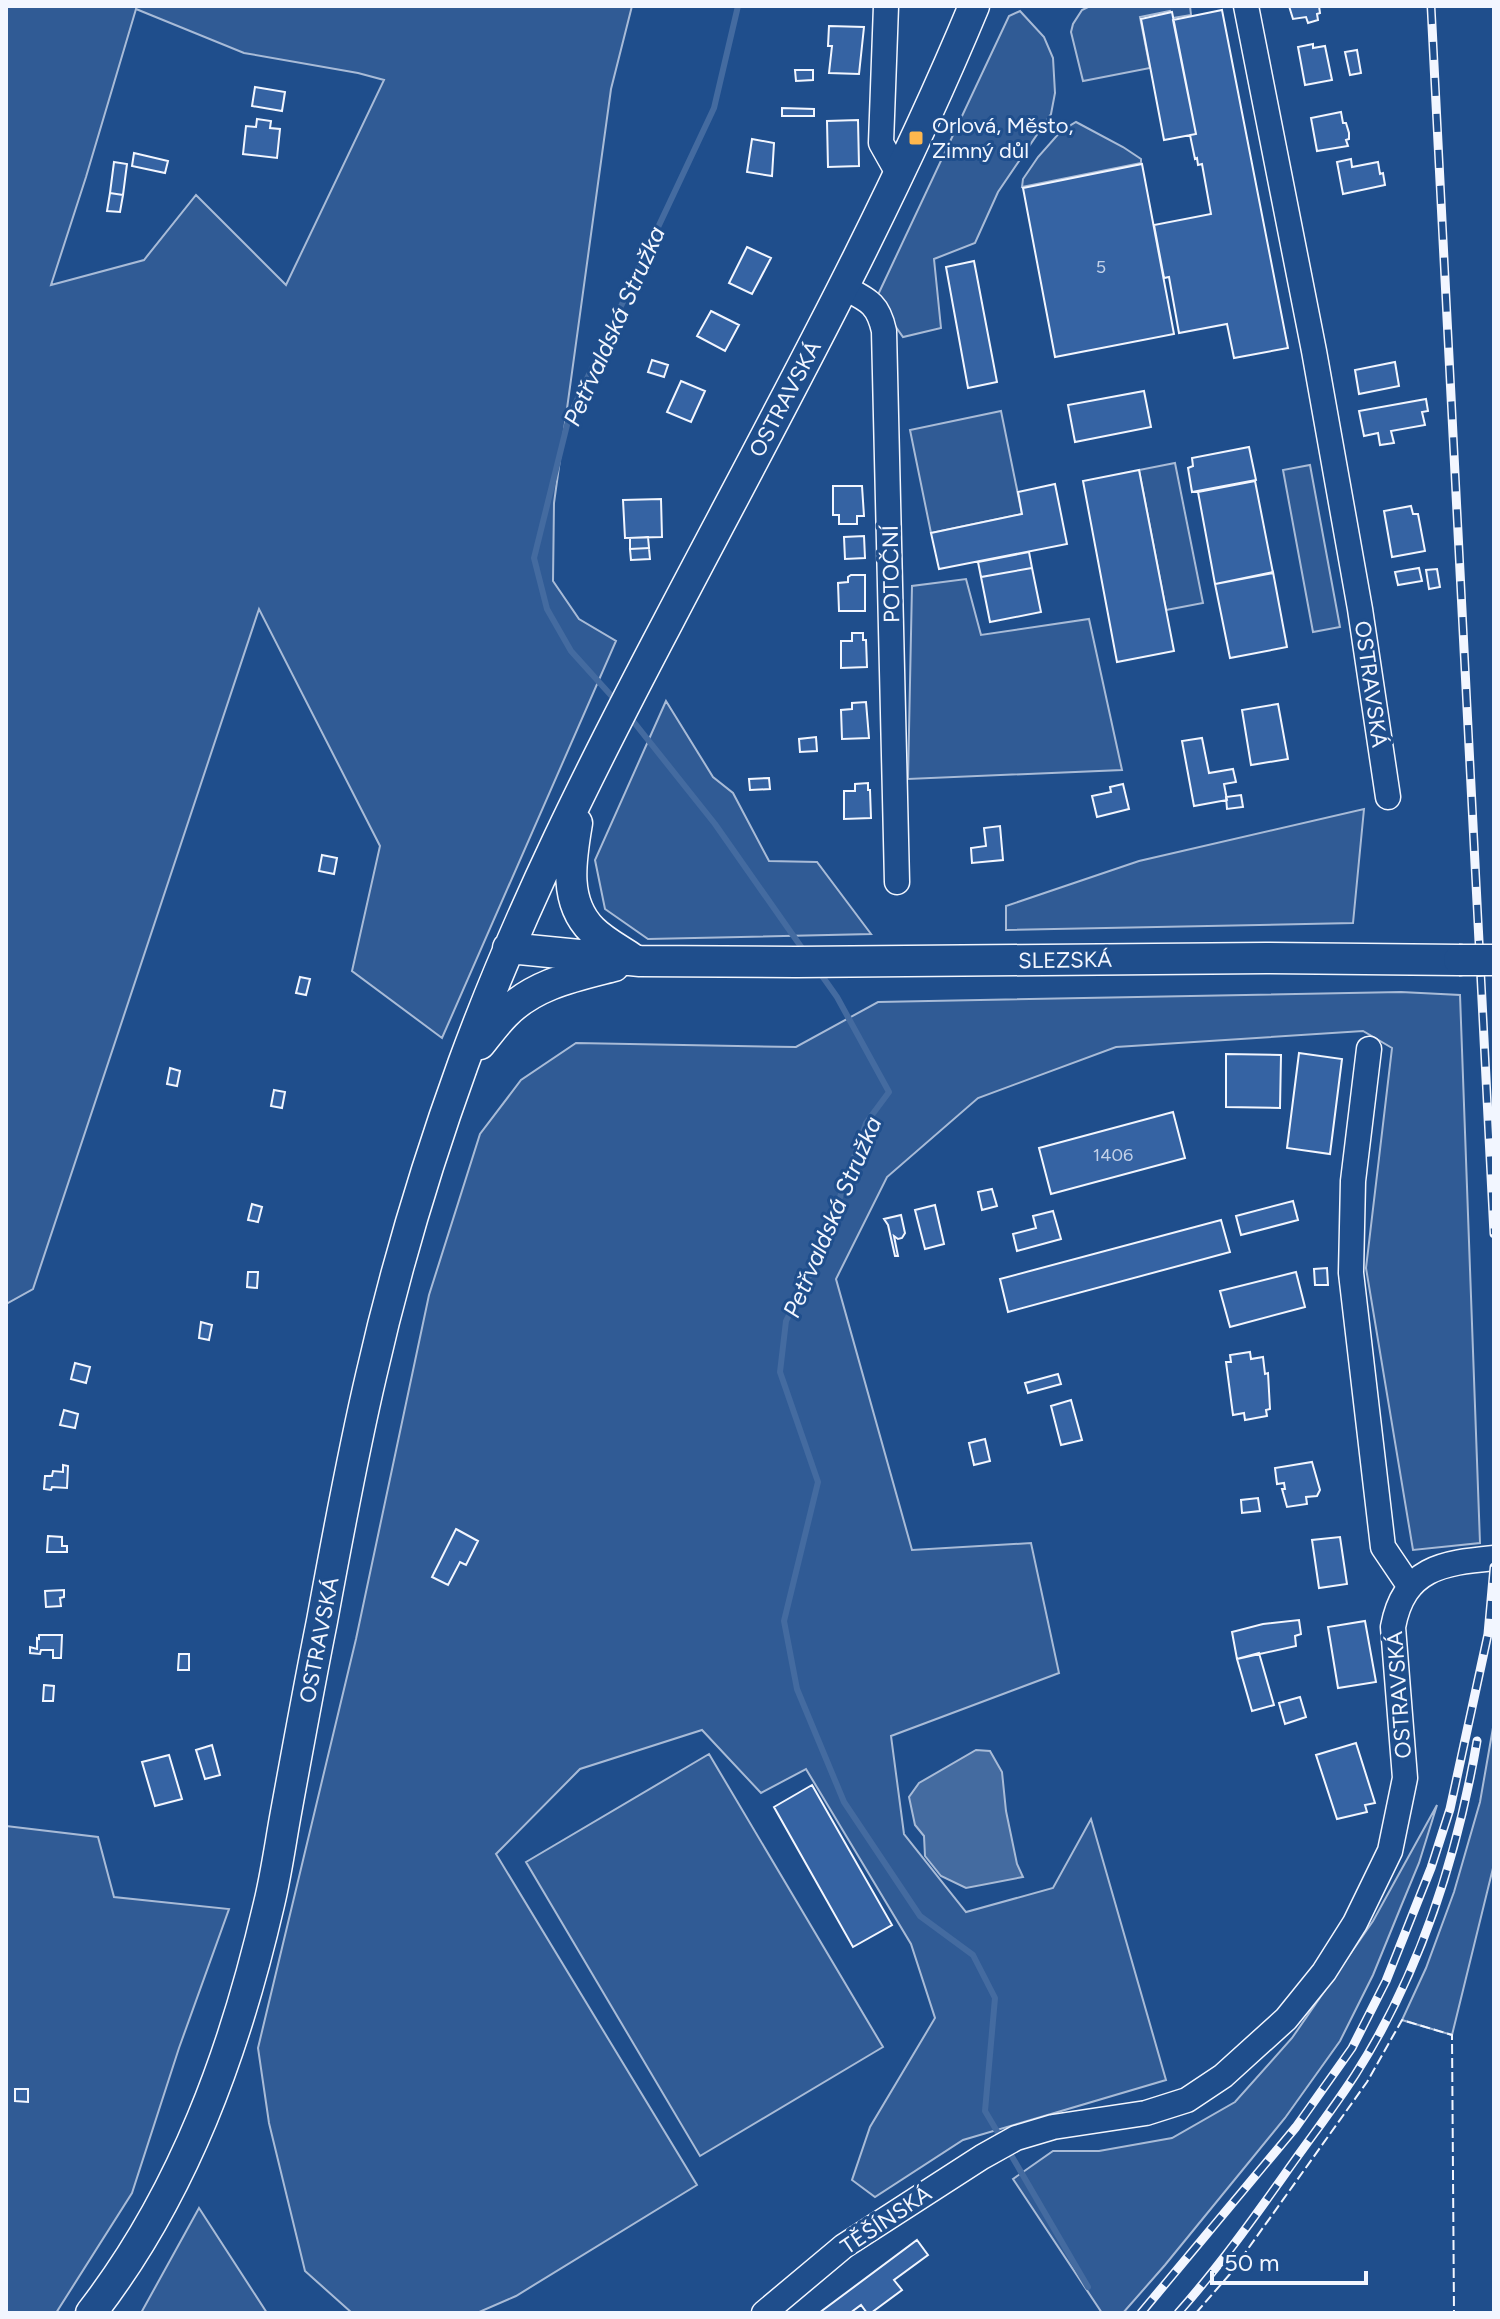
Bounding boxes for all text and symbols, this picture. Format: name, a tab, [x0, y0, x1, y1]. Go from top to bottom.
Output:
place label: Orlová, Město, Zimný důl	[932, 112, 1074, 164]
marker: Orlová, Město, Zimný důl	[907, 129, 925, 147]
water label: Petřvaldská Stružka	[557, 222, 671, 430]
house number: 5	[1096, 256, 1106, 278]
street label: OSTRAVSKÁ	[743, 336, 827, 462]
street label: POTOČNÍ	[877, 524, 905, 623]
street label: OSTRAVSKÁ	[1349, 619, 1393, 749]
street label: SLEZSKÁ	[1018, 946, 1112, 974]
water label: Petřvaldská Stružka	[777, 1112, 887, 1322]
house number: 1406	[1093, 1144, 1133, 1166]
street label: OSTRAVSKÁ	[294, 1575, 344, 1705]
street label: OSTRAVSKÁ	[1381, 1630, 1417, 1760]
street label: TĚŠÍNSKÁ	[836, 2180, 937, 2260]
scale bar	[1212, 2235, 1366, 2285]
text: 50 m	[1224, 2248, 1280, 2277]

